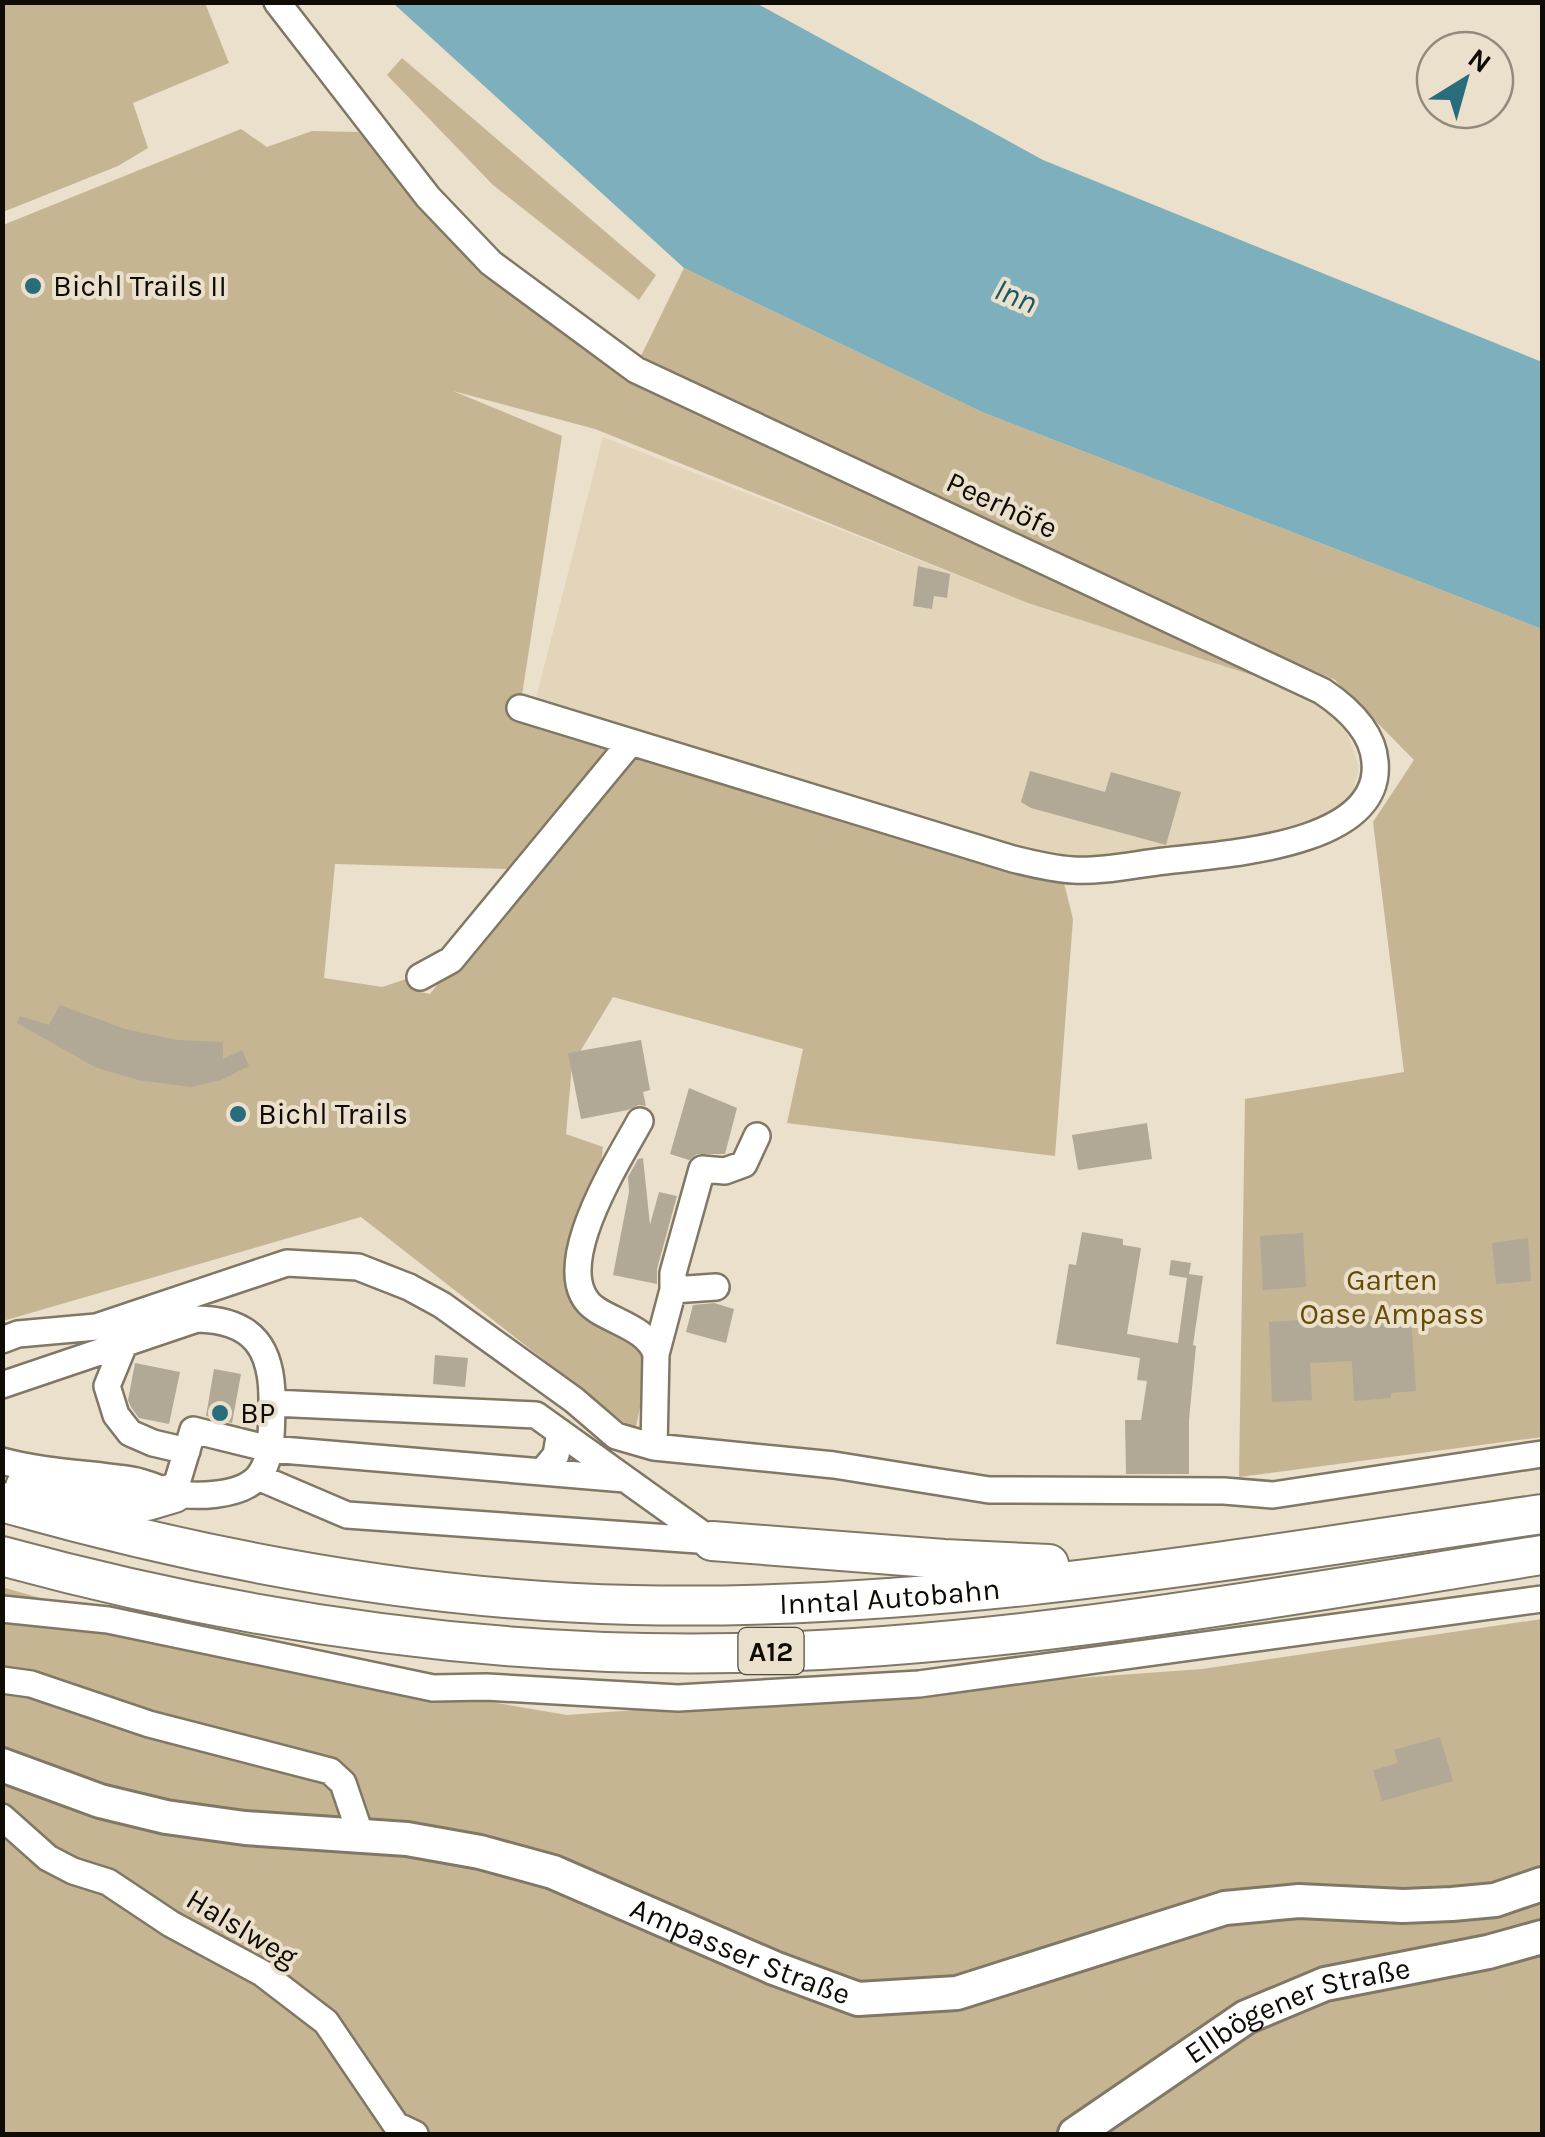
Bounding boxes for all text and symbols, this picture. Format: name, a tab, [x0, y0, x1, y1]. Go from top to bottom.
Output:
north arrow	[1415, 30, 1515, 130]
text: N	[1462, 41, 1498, 80]
place label: Bichl Trails II	[53, 268, 227, 304]
water label: Inn	[989, 271, 1043, 321]
marker: Bichl Trails II	[22, 275, 44, 297]
street label: Peerhöfe	[941, 464, 1063, 546]
place label: Bichl Trails	[258, 1096, 408, 1132]
marker: Bichl Trails	[227, 1103, 249, 1125]
park label: Garten Oase Ampass	[1299, 1262, 1485, 1332]
place label: BP	[240, 1395, 275, 1431]
marker: BP	[209, 1402, 231, 1424]
street label: Inntal Autobahn	[778, 1571, 1002, 1622]
road number: A12	[738, 1628, 804, 1674]
street label: Halslweg	[180, 1881, 304, 1975]
street label: Ampasser Straße	[625, 1890, 855, 2013]
street label: Ellbögener Straße	[1178, 1950, 1413, 2072]

